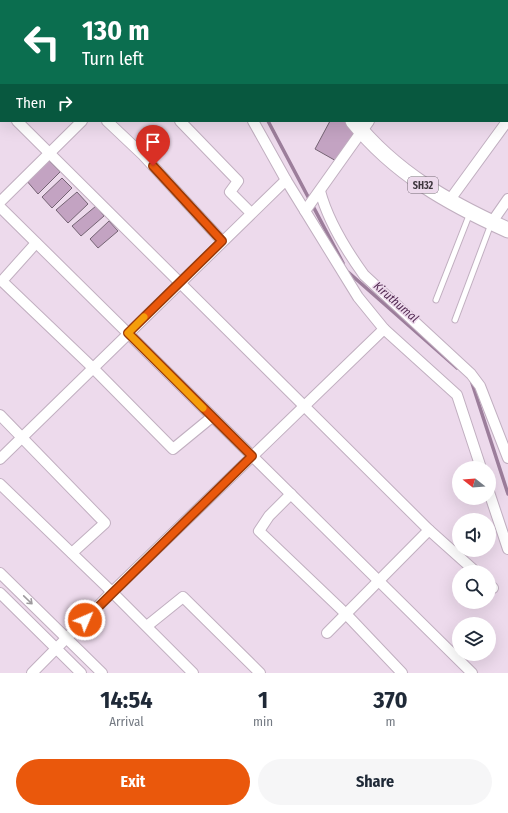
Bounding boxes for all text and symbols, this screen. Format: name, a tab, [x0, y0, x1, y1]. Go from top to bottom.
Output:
text: 130 m	[82, 14, 150, 47]
icon: left	[16, 16, 68, 68]
text: Turn left	[82, 48, 144, 70]
icon: right	[54, 92, 76, 114]
text: Then	[16, 94, 46, 112]
pin	[136, 125, 170, 166]
icon: arrive	[142, 131, 164, 153]
road number: SH32	[408, 177, 438, 193]
water label: Kiruthumal	[371, 279, 421, 325]
north arrow	[452, 461, 496, 505]
map controls	[452, 461, 496, 661]
button: sound	[452, 513, 496, 557]
button: search	[452, 565, 496, 609]
one-way arrow	[23, 595, 33, 605]
position arrow	[64, 599, 106, 641]
button: layers	[452, 617, 496, 661]
text: 14:54	[100, 686, 153, 714]
text: 1	[258, 686, 268, 714]
text: 370	[373, 686, 408, 714]
text: Arrival	[109, 714, 144, 729]
text: min	[253, 714, 273, 729]
text: m	[385, 714, 395, 729]
button: Exit	[16, 759, 250, 805]
button: Share	[258, 759, 492, 805]

